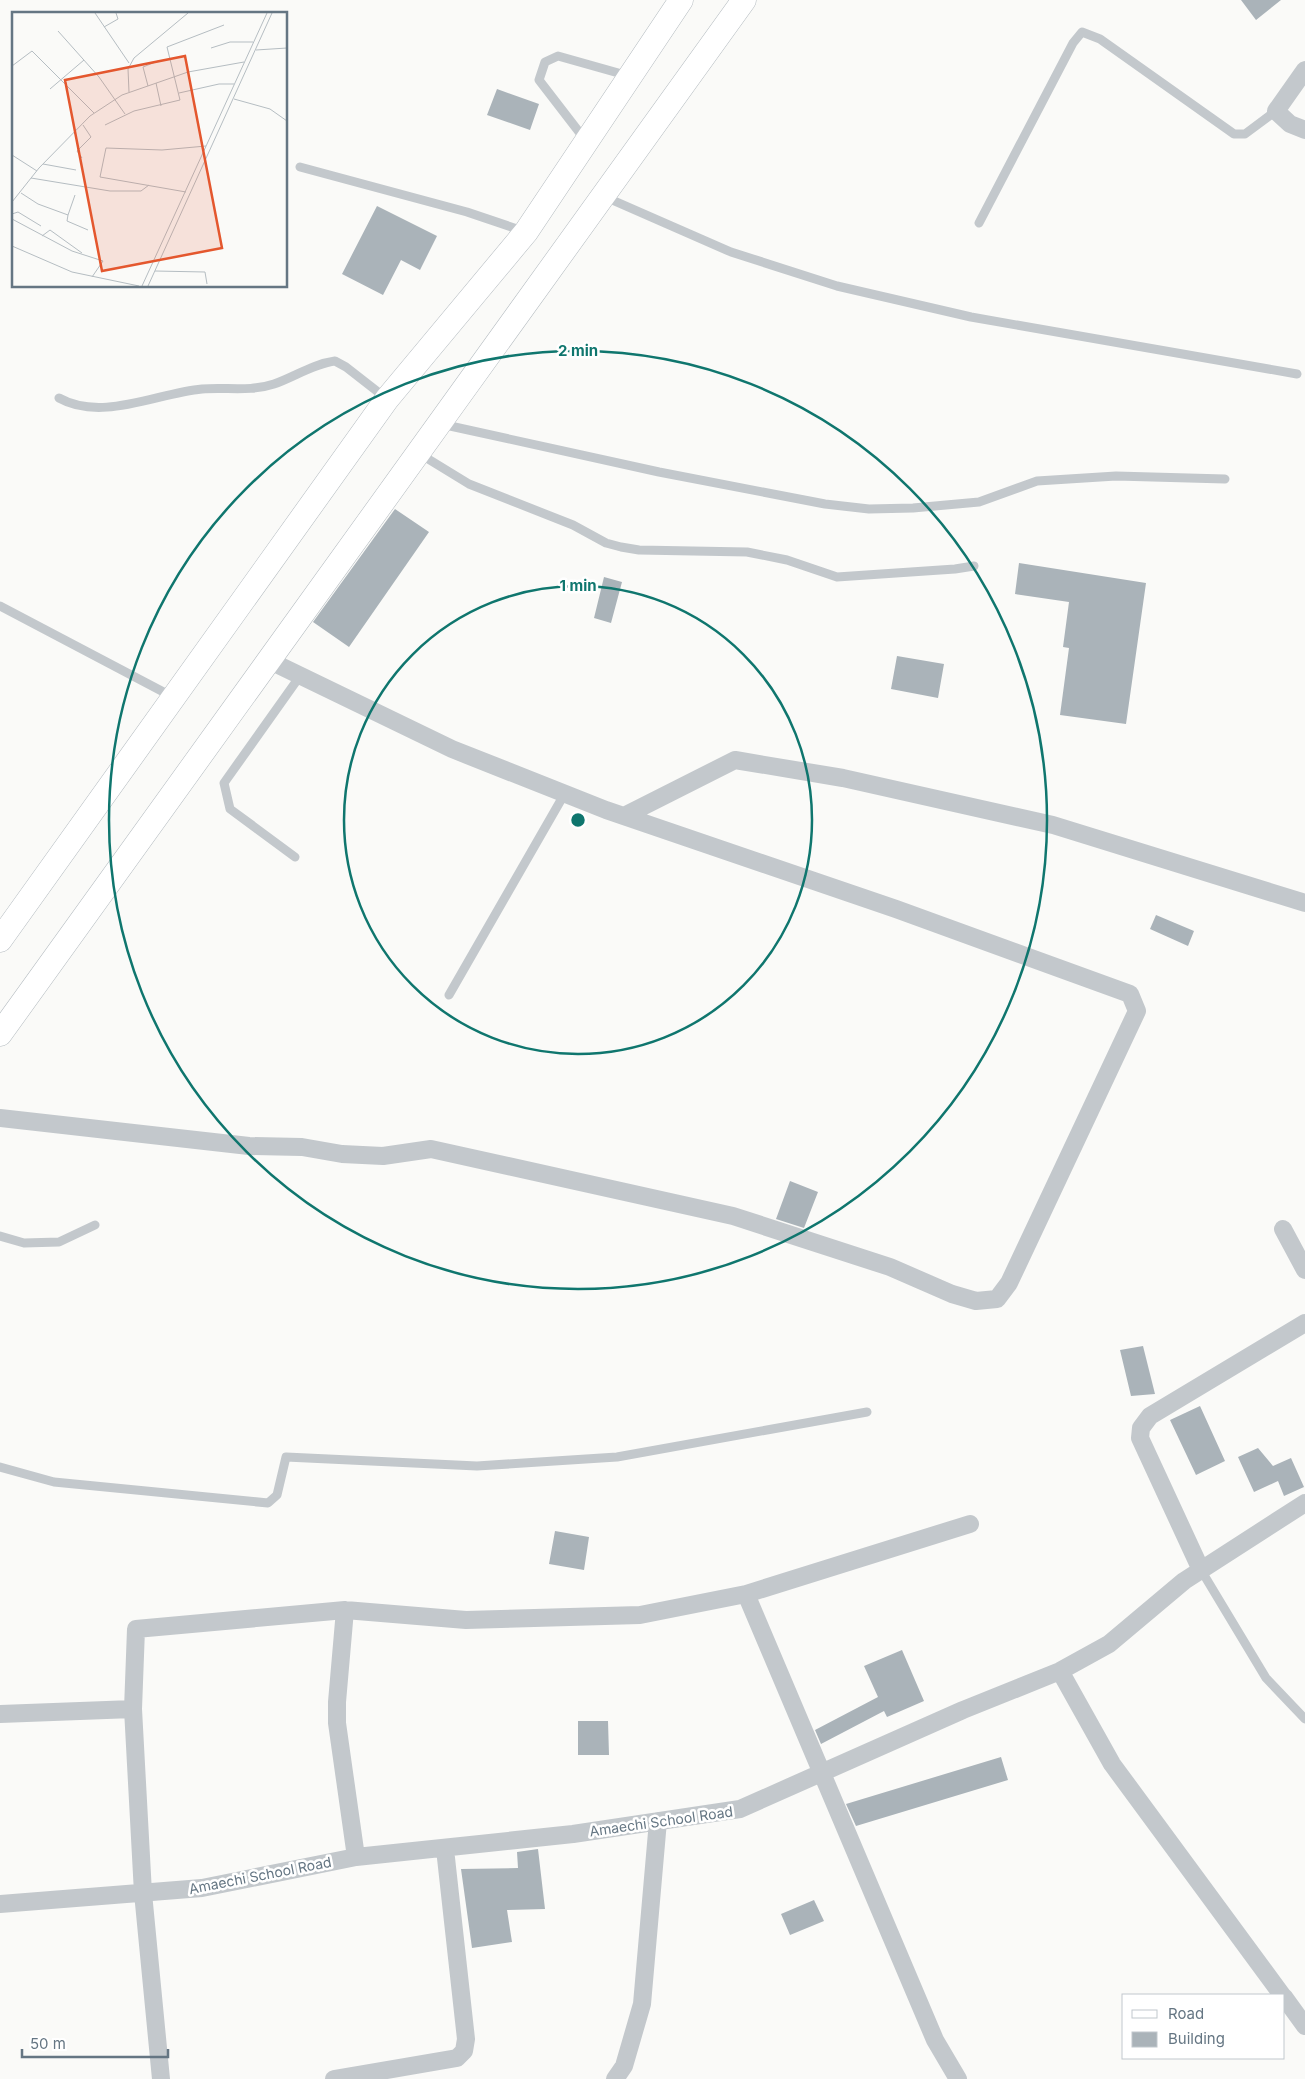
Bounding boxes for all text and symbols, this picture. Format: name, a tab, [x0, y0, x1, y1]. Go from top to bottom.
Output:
inset map	[12, 12, 288, 288]
text: 2 min	[558, 341, 598, 360]
text: 1 min	[559, 576, 597, 595]
centre of rings	[569, 811, 587, 829]
street label: Amaechi School Road	[588, 1803, 734, 1839]
street label: Amaechi School Road	[187, 1853, 333, 1897]
legend	[1122, 1994, 1285, 2059]
text: Road	[1168, 2004, 1204, 2023]
scale bar	[22, 2026, 169, 2058]
text: Building	[1168, 2029, 1225, 2048]
text: 50 m	[30, 2034, 66, 2053]

